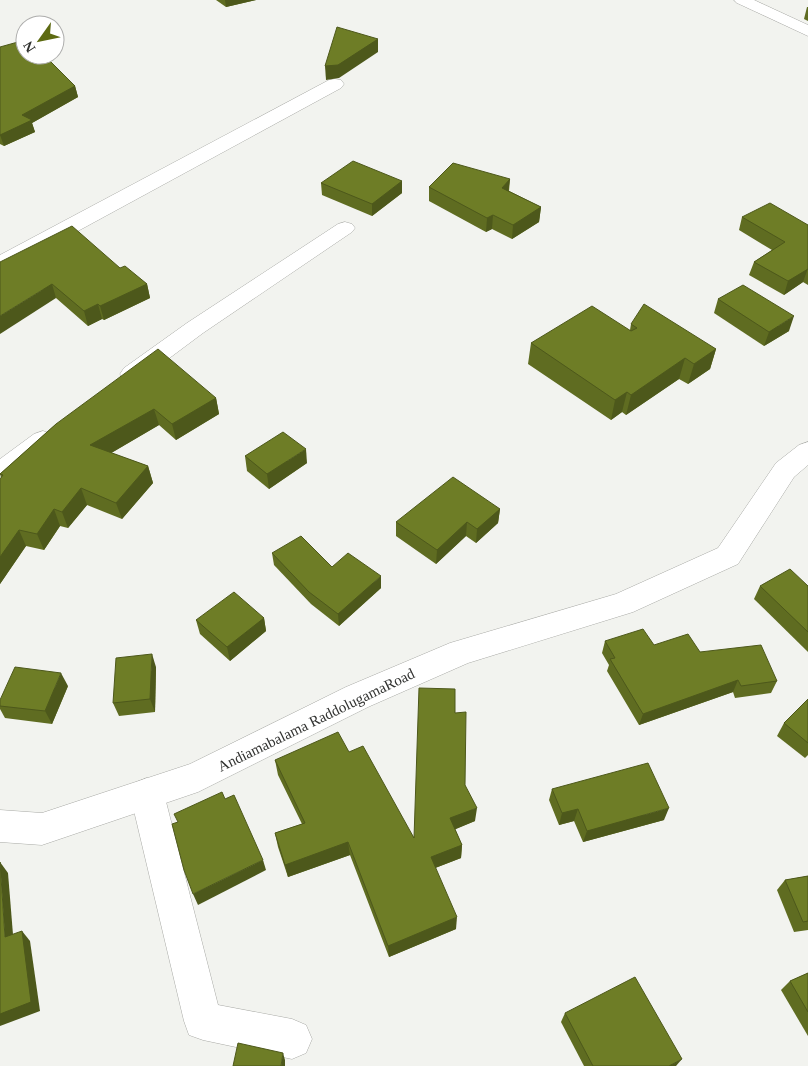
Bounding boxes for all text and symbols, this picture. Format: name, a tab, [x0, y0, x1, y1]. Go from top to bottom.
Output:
north arrow	[15, 15, 65, 65]
text: N	[20, 38, 39, 55]
street label: Andiamabalama RaddolugamaRoad	[215, 665, 417, 775]

